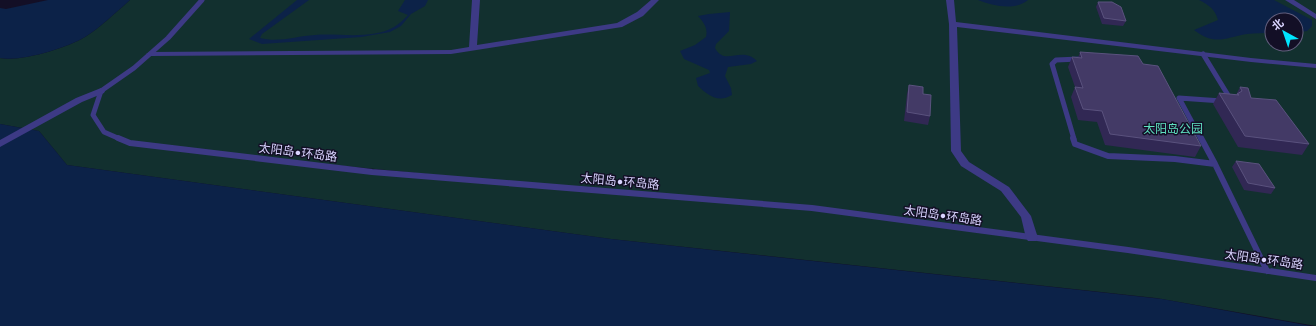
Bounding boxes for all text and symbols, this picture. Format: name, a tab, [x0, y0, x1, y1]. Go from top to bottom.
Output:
north arrow	[1264, 12, 1304, 52]
text: 北	[1269, 15, 1286, 32]
park label: 太阳岛公园	[1143, 121, 1203, 136]
street label: 太阳岛•环岛路	[258, 140, 338, 164]
street label: 太阳岛•环岛路	[580, 170, 660, 192]
street label: 太阳岛•环岛路	[903, 202, 983, 228]
street label: 太阳岛•环岛路	[1224, 246, 1304, 272]

